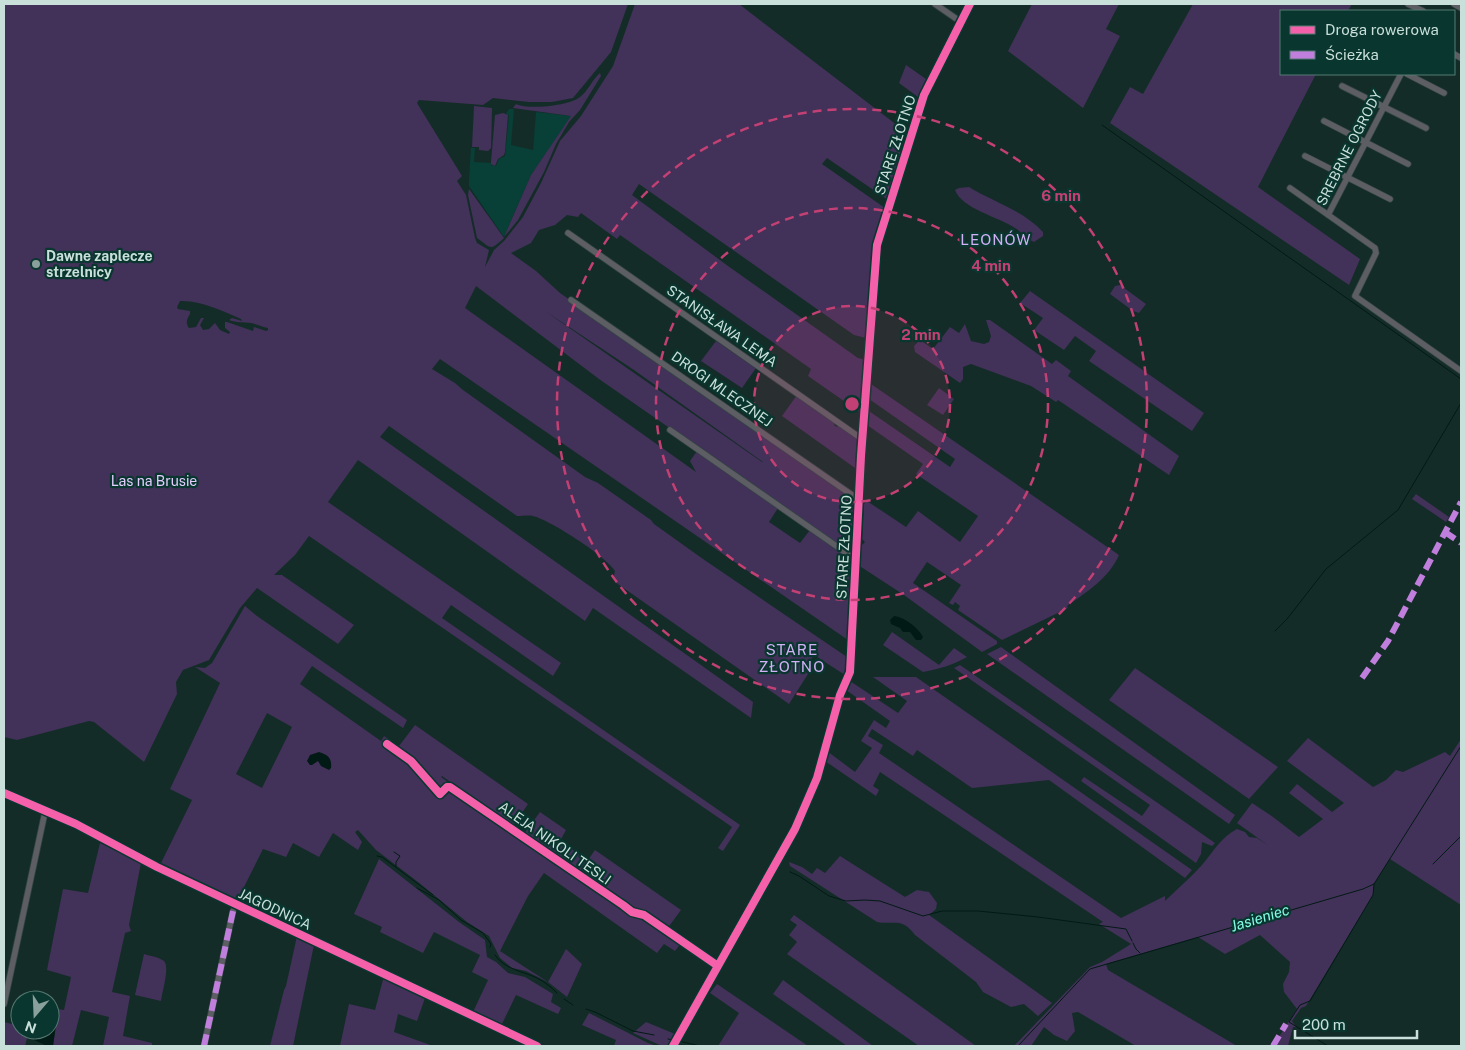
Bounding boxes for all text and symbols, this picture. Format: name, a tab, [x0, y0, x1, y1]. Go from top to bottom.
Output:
legend	[1280, 10, 1455, 75]
text: Droga rowerowa	[1325, 21, 1439, 38]
text: Ścieżka	[1325, 45, 1379, 63]
street label: SREBRNE OGRODY	[1313, 87, 1385, 208]
street label: STARE ZŁOTNO	[871, 93, 919, 197]
text: 6 min	[1041, 187, 1081, 204]
district label: LEONÓW	[960, 230, 1032, 248]
place label: Dawne zaplecze strzelnicy	[46, 248, 152, 280]
text: 4 min	[971, 257, 1011, 274]
marker: Dawne zaplecze strzelnicy	[30, 258, 42, 270]
street label: STANISŁAWA LEMA	[664, 282, 780, 370]
text: 2 min	[901, 326, 941, 343]
street label: DROGI MLECZNEJ	[668, 348, 776, 430]
centre of rings	[843, 395, 861, 413]
park label: Las na Brusie	[111, 473, 197, 489]
street label: STARE ZŁOTNO	[833, 495, 855, 599]
district label: STARE ZŁOTNO	[759, 641, 825, 675]
street label: ALEJA NIKOLI TESLI	[496, 798, 614, 888]
street label: JAGODNICA	[236, 885, 314, 933]
water label: Jasieniec	[1228, 900, 1292, 935]
north arrow	[10, 990, 60, 1040]
scale bar	[1295, 1008, 1418, 1040]
text: 200 m	[1302, 1016, 1346, 1033]
text: N	[23, 1018, 39, 1037]

